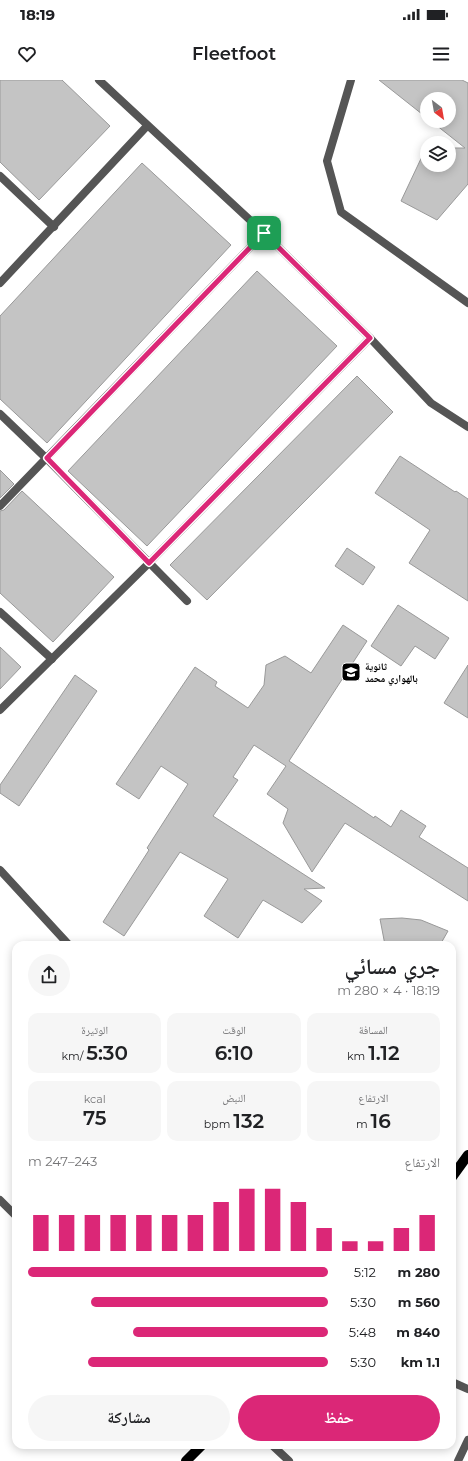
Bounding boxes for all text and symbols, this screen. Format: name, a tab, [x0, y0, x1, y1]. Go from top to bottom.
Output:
text: 18:19	[20, 5, 55, 24]
icon: heart	[16, 43, 38, 65]
text: Fleetfoot	[192, 43, 276, 65]
icon: menu	[430, 43, 452, 65]
north arrow	[420, 92, 456, 128]
map controls	[420, 92, 456, 172]
button: layers	[420, 136, 456, 172]
pin	[247, 216, 281, 250]
icon: arrive	[253, 222, 275, 244]
place label: ثانوية بالهواري محمد	[365, 660, 418, 686]
school or university icon: ثانوية بالهواري محمد	[340, 661, 362, 683]
text: جري مسائي	[344, 953, 440, 980]
button: share	[28, 954, 70, 996]
text: 18:19 · 4 × 280 m	[337, 982, 440, 998]
text: الوتيرة	[81, 1023, 108, 1037]
text: الوقت	[222, 1023, 246, 1037]
text: المسافة	[359, 1023, 388, 1037]
text: 5:30	[86, 1041, 128, 1065]
text: 6:10	[215, 1041, 253, 1065]
text: 1.12	[368, 1041, 400, 1065]
text: /km	[61, 1049, 86, 1063]
text: km	[347, 1049, 368, 1063]
text: النبض	[222, 1091, 246, 1105]
text: الارتفاع	[358, 1091, 388, 1105]
text: kcal	[84, 1092, 106, 1106]
text: 75	[83, 1106, 106, 1130]
text: 132	[233, 1109, 264, 1133]
text: 16	[371, 1109, 391, 1133]
text: bpm	[204, 1117, 233, 1131]
text: m	[356, 1117, 371, 1131]
text: 243–247 m	[28, 1153, 97, 1169]
text: الارتفاع	[405, 1154, 440, 1170]
text: 5:12	[354, 1264, 376, 1280]
text: 280 m	[398, 1264, 440, 1280]
text: 5:30	[350, 1294, 376, 1310]
text: 560 m	[398, 1294, 440, 1310]
text: 5:48	[349, 1324, 376, 1340]
text: 840 m	[396, 1324, 440, 1340]
text: 5:30	[350, 1354, 376, 1370]
text: 1.1 km	[401, 1354, 440, 1370]
button: مشاركة	[28, 1395, 230, 1441]
button: حفظ	[238, 1395, 440, 1441]

